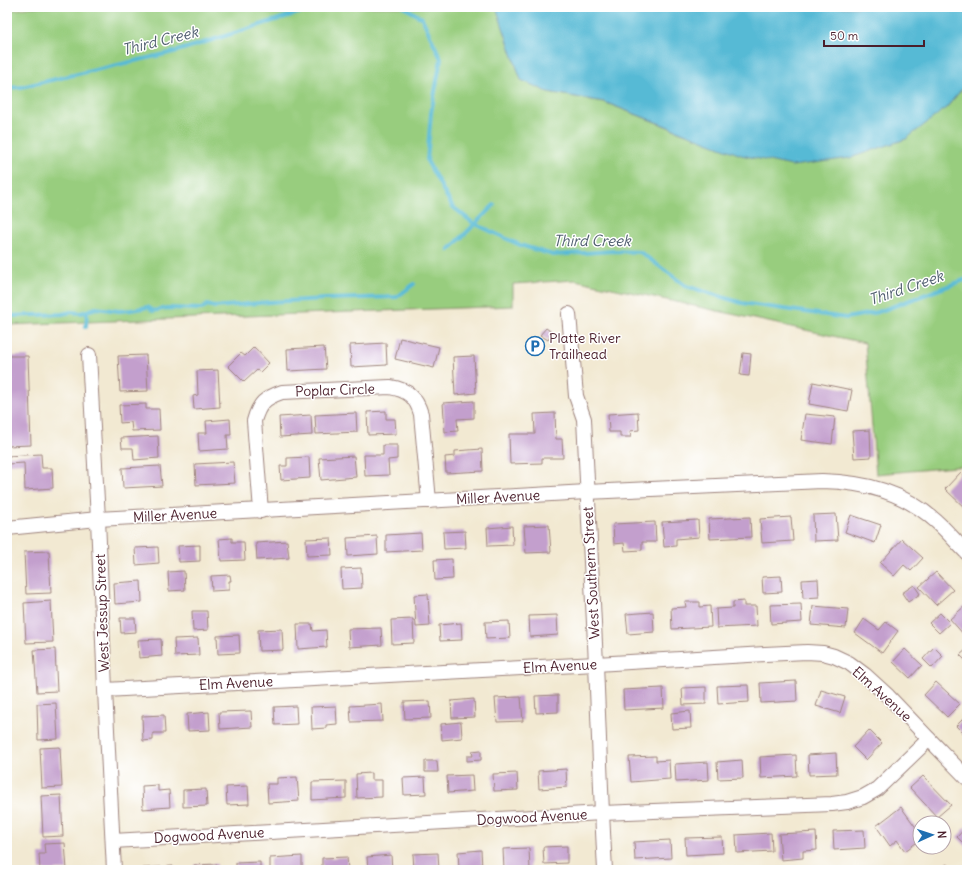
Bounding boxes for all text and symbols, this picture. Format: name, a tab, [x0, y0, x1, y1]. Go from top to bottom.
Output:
water label: Third Creek	[120, 22, 201, 59]
scale bar	[824, 22, 924, 48]
text: 50 m	[830, 28, 859, 43]
water label: Third Creek	[553, 231, 632, 250]
water label: Third Creek	[866, 265, 947, 309]
place label: Platte River Trailhead	[549, 329, 621, 363]
parking icon: Platte River Trailhead	[524, 335, 546, 357]
street label: Poplar Circle	[295, 380, 375, 400]
street label: Miller Avenue	[455, 486, 541, 508]
street label: Miller Avenue	[132, 504, 218, 526]
street label: West Southern Street	[579, 506, 603, 640]
street label: West Jessup Street	[91, 553, 113, 672]
street label: Elm Avenue	[523, 655, 597, 677]
street label: Elm Avenue	[849, 663, 915, 725]
street label: Elm Avenue	[199, 672, 273, 694]
street label: Dogwood Avenue	[476, 805, 588, 829]
north arrow	[912, 815, 952, 855]
street label: Dogwood Avenue	[153, 823, 265, 847]
text: N	[935, 830, 949, 839]

